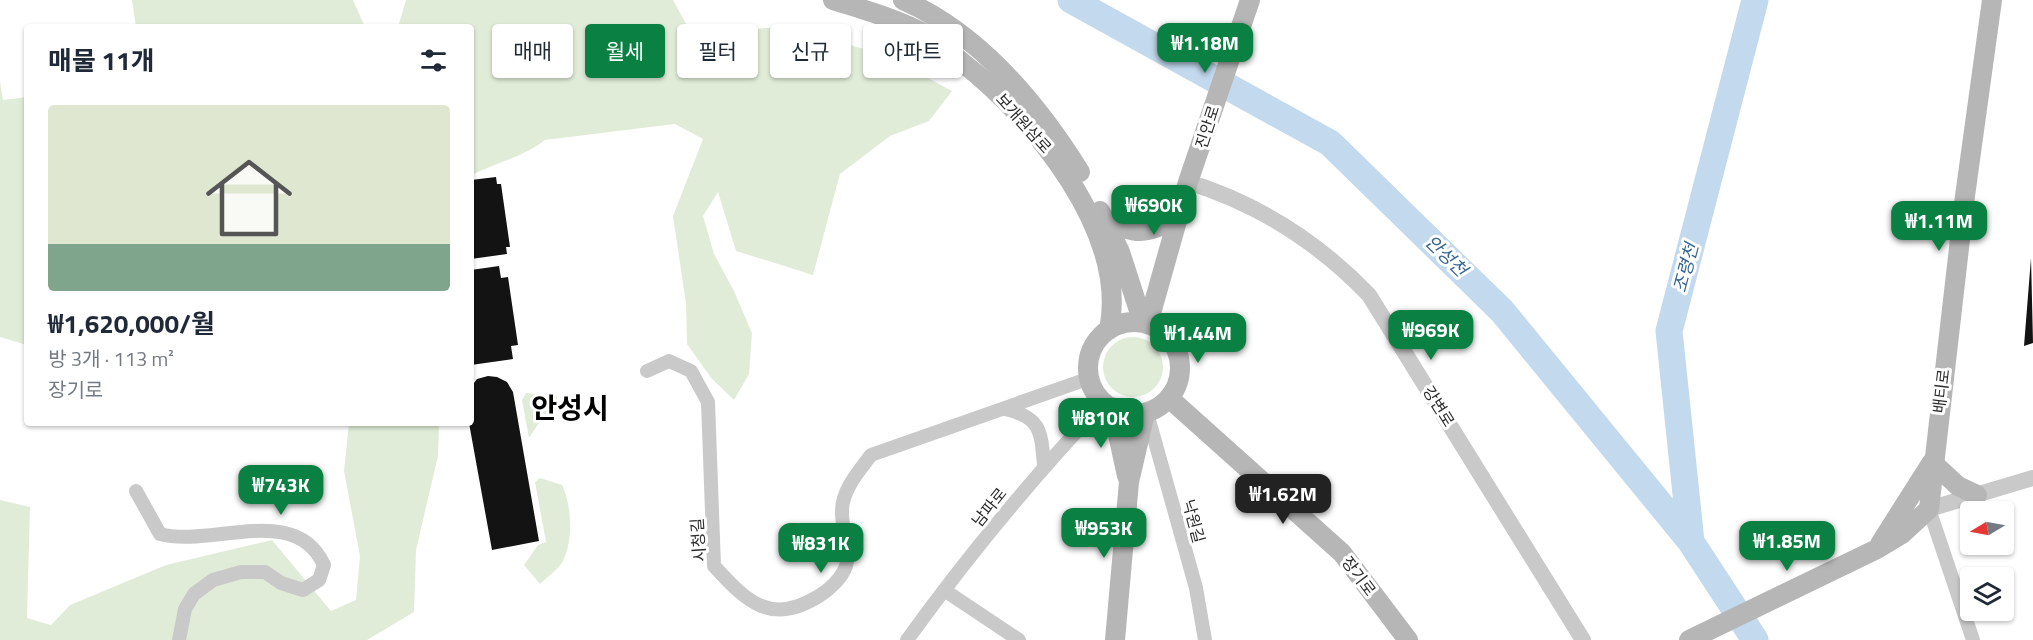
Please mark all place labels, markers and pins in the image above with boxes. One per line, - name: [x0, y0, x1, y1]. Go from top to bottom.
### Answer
- pin: ₩1.18M: [1156, 23, 1254, 74]
- pin: ₩690K: [1112, 185, 1196, 236]
- pin: ₩1.11M: [1890, 201, 1988, 252]
- pin: ₩969K: [1389, 310, 1473, 361]
- pin: ₩1.44M: [1149, 313, 1247, 364]
- pin: ₩810K: [1059, 398, 1143, 449]
- pin: ₩743K: [239, 465, 323, 516]
- pin: ₩1.62M: [1234, 474, 1332, 525]
- pin: ₩953K: [1062, 508, 1146, 559]
- pin: ₩1.85M: [1738, 521, 1836, 572]
- pin: ₩831K: [779, 523, 863, 574]

